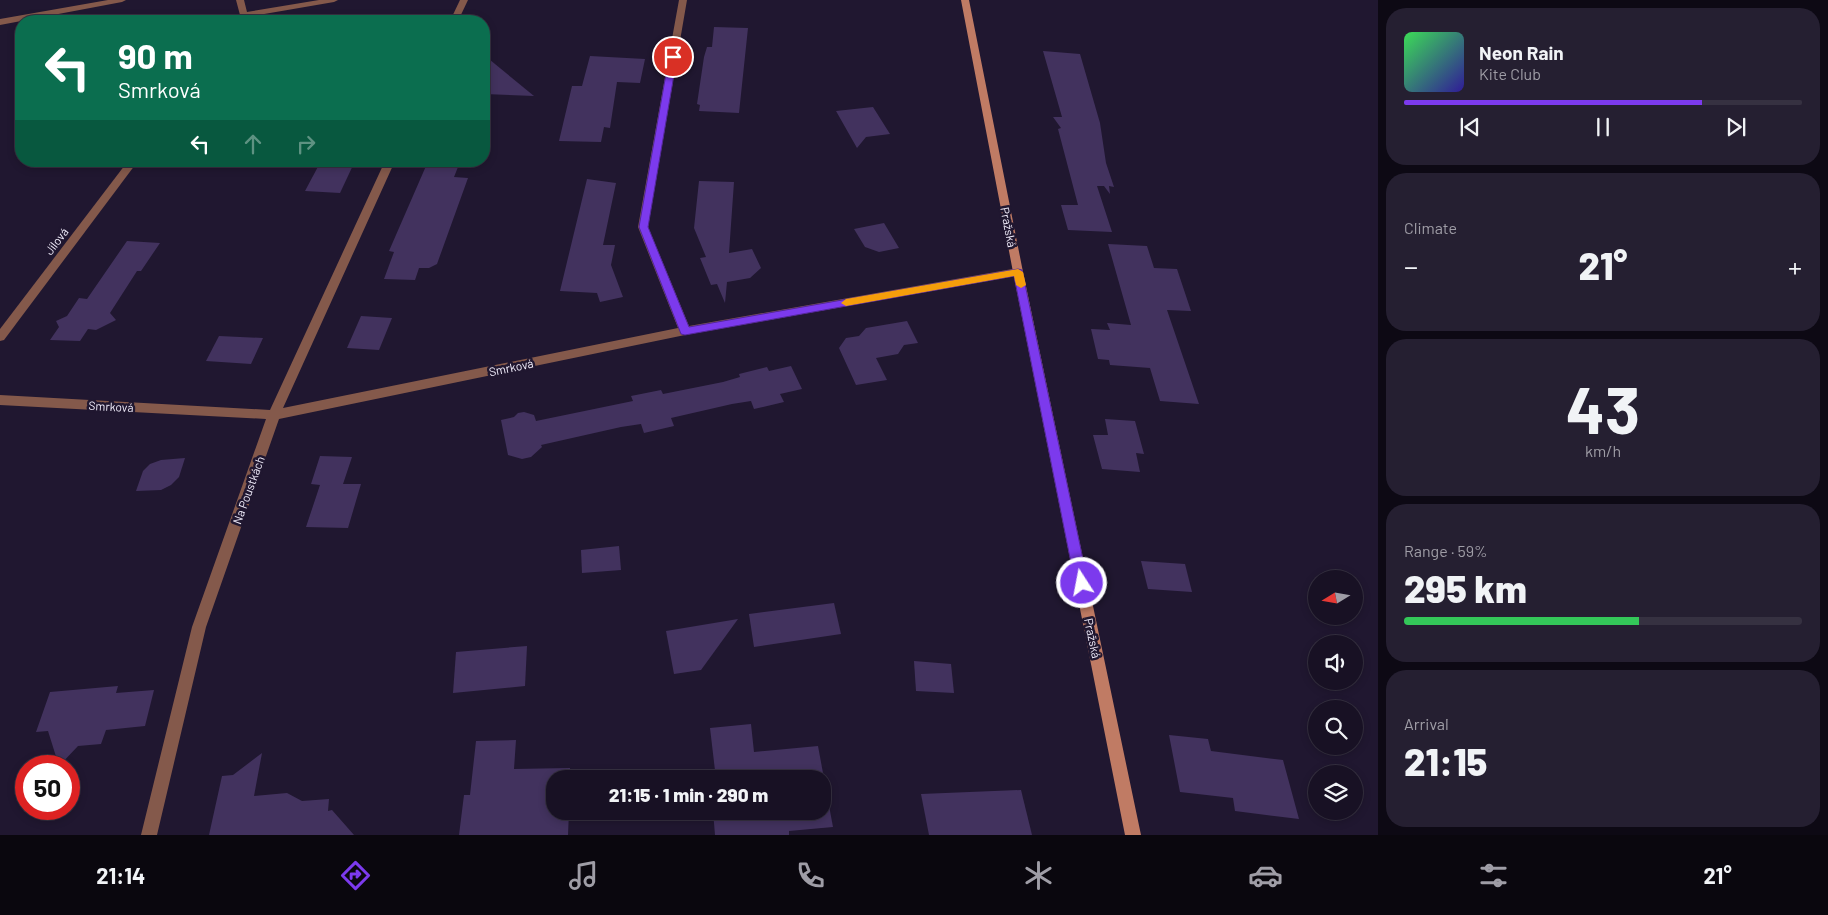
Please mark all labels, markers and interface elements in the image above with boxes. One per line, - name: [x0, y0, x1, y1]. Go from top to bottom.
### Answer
- text: 90 m: [118, 34, 193, 76]
- icon: left: [35, 35, 100, 100]
- pin: [652, 36, 694, 78]
- text: Neon Rain: [1479, 41, 1564, 64]
- icon: arrive: [659, 43, 687, 71]
- text: Kite Club: [1479, 64, 1541, 83]
- text: Smrková: [118, 76, 201, 102]
- icon: previous: [1456, 113, 1484, 141]
- icon: pause: [1589, 113, 1617, 141]
- icon: next: [1722, 113, 1750, 141]
- icon: left: [186, 130, 214, 158]
- icon: ahead: [239, 130, 267, 158]
- icon: right: [292, 130, 320, 158]
- street label: Pražská: [998, 206, 1020, 248]
- text: Climate: [1404, 218, 1457, 237]
- street label: Jílová: [41, 225, 71, 257]
- text: 21°: [1578, 242, 1628, 288]
- text: −: [1404, 249, 1418, 283]
- text: +: [1788, 249, 1802, 283]
- street label: Smrková: [487, 355, 535, 379]
- text: 43: [1566, 369, 1640, 447]
- street label: Smrková: [88, 398, 134, 414]
- text: km/h: [1585, 441, 1621, 460]
- street label: Na Poustkách: [229, 454, 267, 526]
- text: Range · 59%: [1404, 541, 1488, 560]
- position arrow: [1055, 556, 1107, 608]
- text: 295 km: [1404, 565, 1527, 611]
- north arrow: [1308, 570, 1362, 625]
- map controls: [1308, 570, 1363, 820]
- street label: Pražská: [1082, 617, 1104, 659]
- button: sound: [1308, 635, 1363, 690]
- button: search: [1308, 700, 1363, 755]
- text: Arrival: [1404, 714, 1449, 733]
- text: 21:15: [1404, 738, 1487, 784]
- speed limit sign: 50: [15, 755, 80, 820]
- button: layers: [1308, 765, 1363, 820]
- text: 21:15 · 1 min · 290 m: [609, 783, 768, 806]
- icon: directions: [338, 858, 373, 893]
- icon: music: [566, 858, 601, 893]
- icon: phone: [793, 858, 828, 893]
- icon: climate: [1021, 858, 1056, 893]
- icon: car: [1248, 858, 1283, 893]
- icon: filters: [1476, 858, 1511, 893]
- text: 21:14: [96, 862, 145, 888]
- text: 21°: [1703, 862, 1732, 888]

